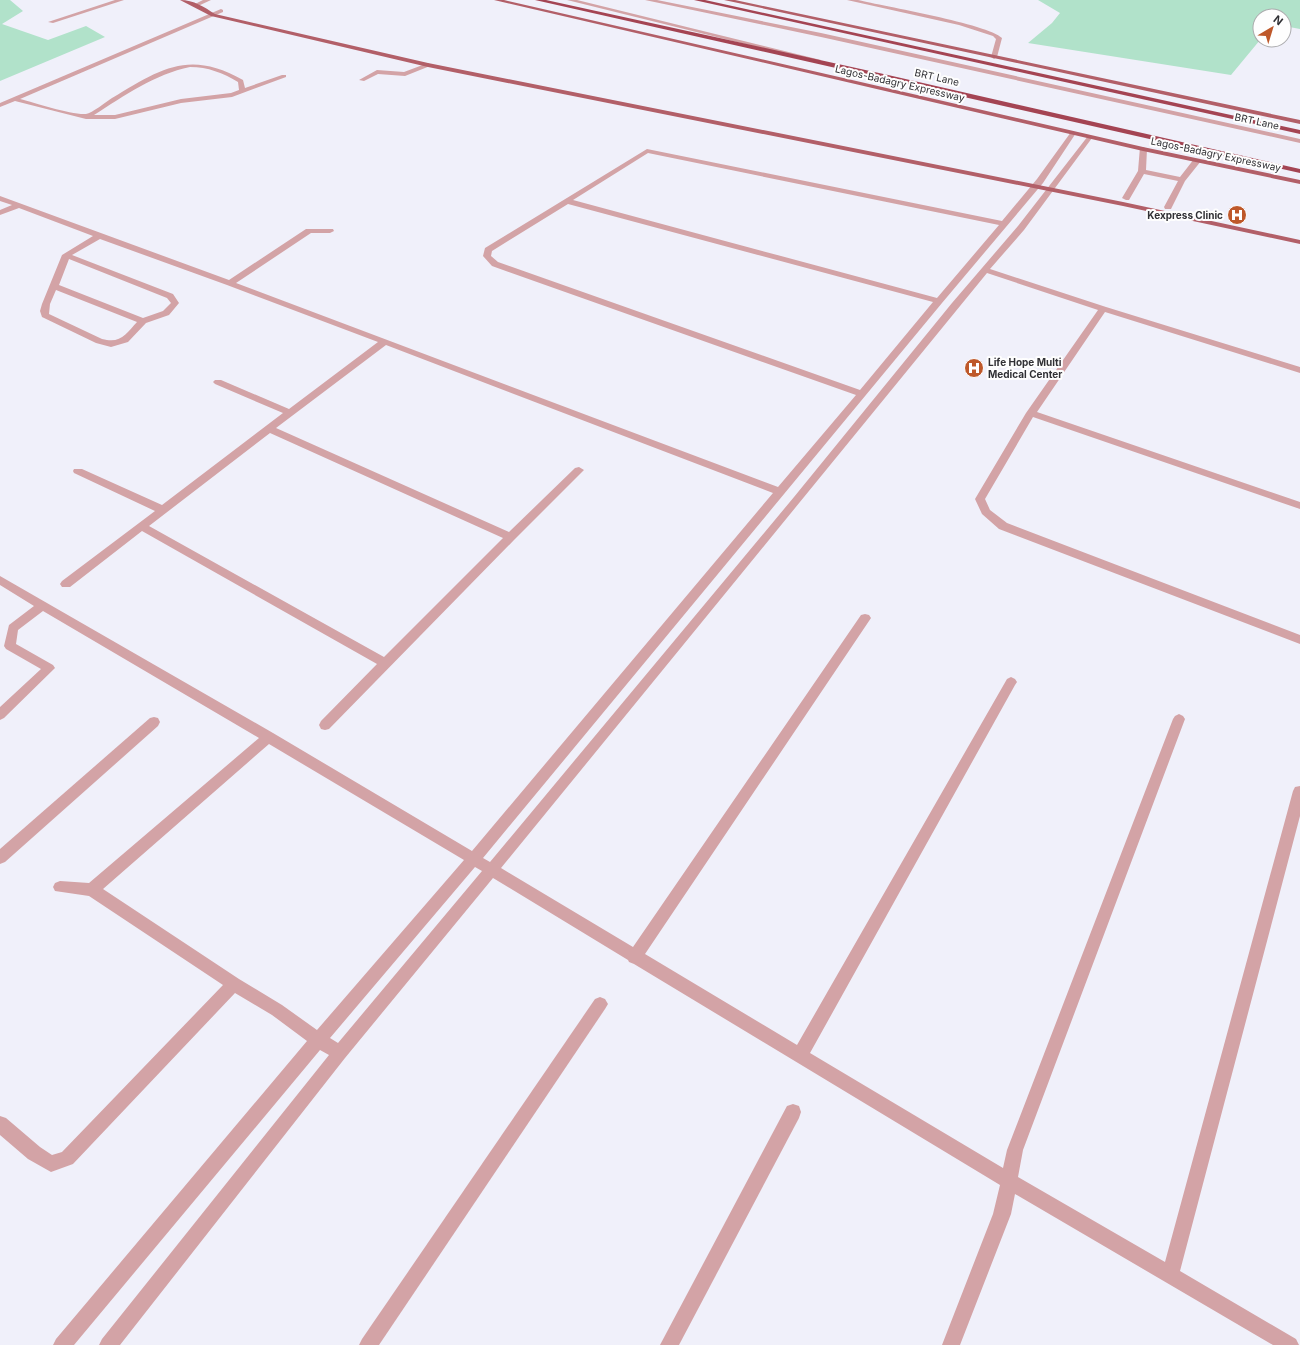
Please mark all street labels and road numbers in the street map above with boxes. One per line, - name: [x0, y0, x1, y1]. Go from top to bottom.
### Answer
- street label: Lagos-Badagry Expressway: [834, 62, 966, 104]
- street label: BRT Lane: [914, 66, 961, 88]
- street label: BRT Lane: [1234, 110, 1281, 132]
- street label: Lagos-Badagry Expressway: [1150, 134, 1282, 174]

